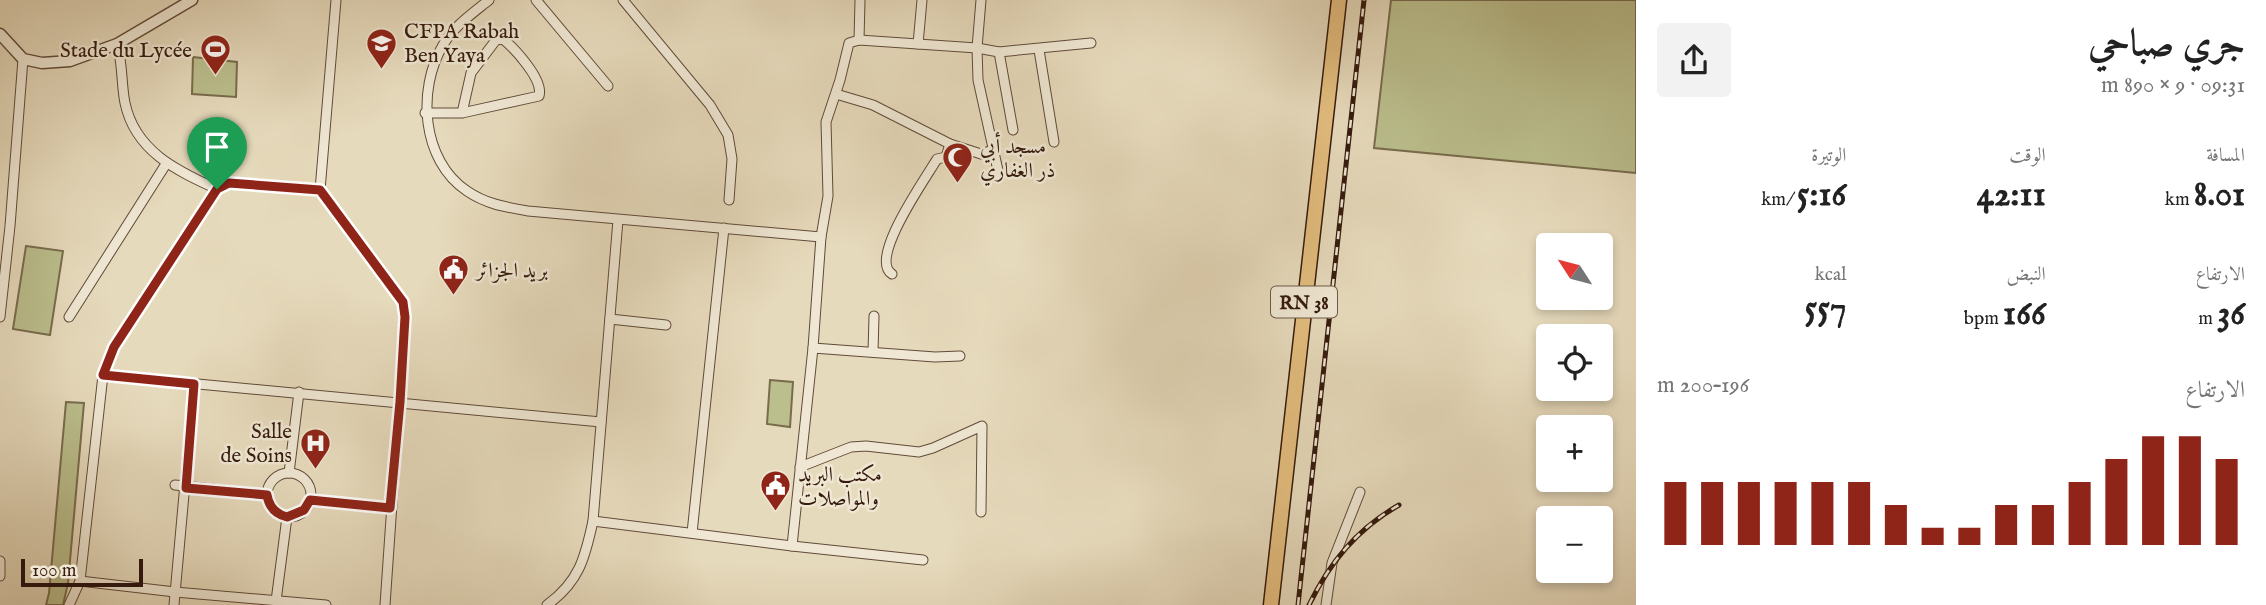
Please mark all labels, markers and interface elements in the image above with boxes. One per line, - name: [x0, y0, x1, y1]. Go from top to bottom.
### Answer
- place label: CFPA Rabah Ben Yaya: [404, 19, 519, 70]
- text: جري صباحي: [2088, 21, 2245, 69]
- button: share: [1657, 23, 1731, 97]
- school or university icon: CFPA Rabah Ben Yaya: [364, 26, 398, 70]
- sports icon: Stade du Lycée: [198, 33, 232, 77]
- place label: Stade du Lycée: [60, 38, 192, 65]
- text: 09:31 · 9 × 890 m: [2101, 71, 2245, 100]
- pin: [187, 117, 247, 189]
- icon: arrive: [198, 128, 236, 166]
- place label: مسجد أبي ذر الغفاري: [980, 131, 1056, 186]
- mosque icon: مسجد أبي ذر الغفاري: [940, 141, 974, 185]
- text: الوتيرة: [1811, 144, 1846, 168]
- text: الوقت: [2009, 144, 2046, 168]
- text: المسافة: [2206, 144, 2245, 168]
- text: 5:16: [1797, 173, 1846, 218]
- text: 42:11: [1977, 173, 2046, 218]
- text: 8.01: [2194, 173, 2245, 218]
- text: /km: [1761, 188, 1797, 212]
- text: km: [2165, 188, 2194, 212]
- north arrow: [1536, 233, 1614, 310]
- map controls: [1536, 233, 1613, 583]
- public building icon: بريد الجزائر: [436, 253, 470, 297]
- place label: بريد الجزائر: [474, 258, 548, 285]
- text: kcal: [1815, 263, 1846, 287]
- text: النبض: [2007, 263, 2046, 287]
- text: الارتفاع: [2196, 263, 2245, 287]
- road number: RN 38: [1271, 286, 1337, 318]
- text: 557: [1805, 287, 1846, 332]
- text: 166: [2003, 292, 2046, 337]
- text: 36: [2217, 292, 2245, 337]
- text: bpm: [1964, 307, 2003, 331]
- text: m: [2198, 307, 2217, 331]
- button: locate: [1536, 324, 1613, 401]
- text: 196–200 m: [1657, 371, 1749, 400]
- text: الارتفاع: [2185, 376, 2245, 405]
- button: +: [1536, 415, 1613, 492]
- place label: Salle de Soins: [220, 419, 292, 470]
- hospital icon: Salle de Soins: [298, 426, 332, 470]
- place label: مكتب البريد والمواصلات: [798, 462, 882, 513]
- public building icon: مكتب البريد والمواصلات: [758, 469, 792, 513]
- button: −: [1536, 506, 1613, 583]
- scale bar: [21, 556, 144, 588]
- text: 100 m: [32, 559, 76, 583]

